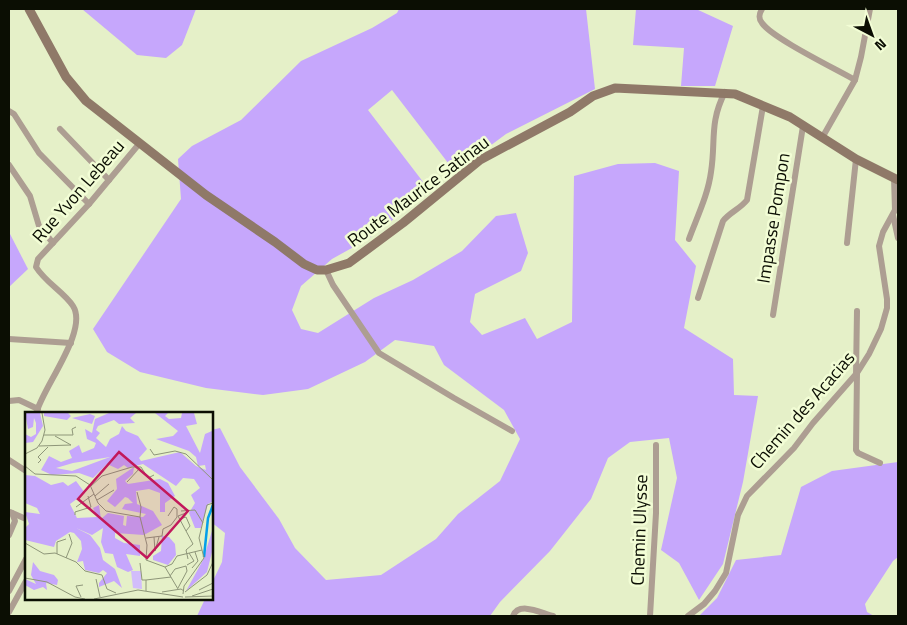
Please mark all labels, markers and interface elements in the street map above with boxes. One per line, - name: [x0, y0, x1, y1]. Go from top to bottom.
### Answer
- north arrow: [847, 10, 897, 60]
- text: N: [870, 34, 891, 56]
- street label: Route Maurice Satinau: [341, 129, 495, 253]
- street label: Rue Yvon Lebeau: [26, 133, 130, 249]
- street label: Impasse Pompon: [749, 151, 797, 285]
- street label: Chemin des Acacias: [743, 345, 861, 475]
- inset map: [25, 412, 212, 600]
- street label: Chemin Ulysse: [624, 474, 654, 586]

